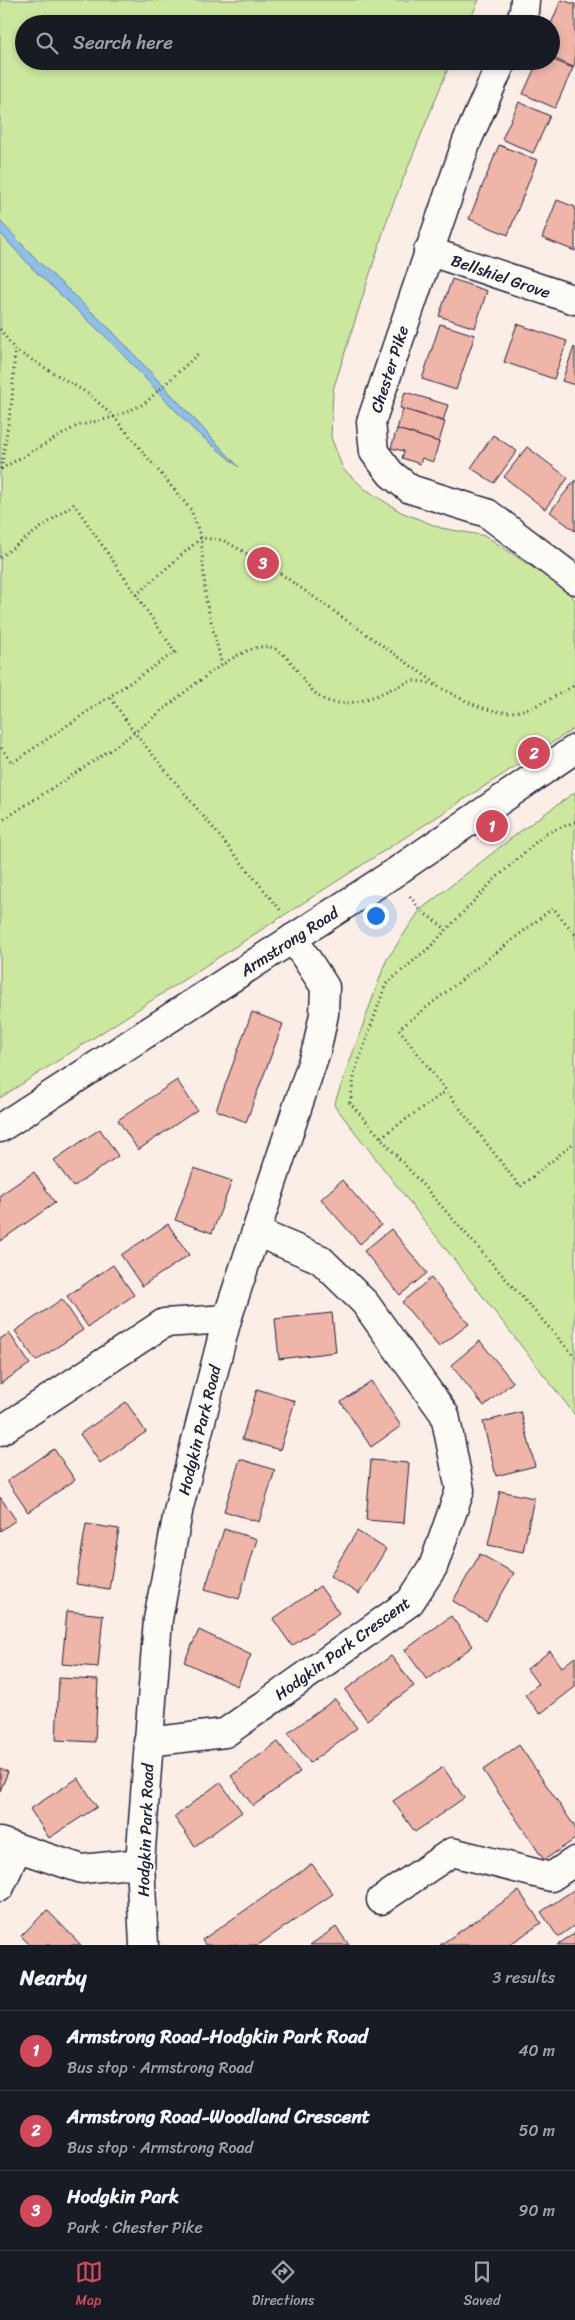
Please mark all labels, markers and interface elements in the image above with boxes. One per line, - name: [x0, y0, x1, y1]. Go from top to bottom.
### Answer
- search box: [15, 15, 560, 70]
- text: Search here: [73, 26, 173, 59]
- icon: search: [33, 29, 61, 57]
- street label: Bellshiel Grove: [447, 246, 555, 307]
- street label: Chester Pike: [362, 322, 417, 417]
- pin: 3: [247, 544, 279, 582]
- pin: 2: [518, 734, 550, 772]
- pin: 1: [476, 807, 508, 845]
- street label: Armstrong Road: [233, 898, 346, 985]
- your location: [363, 903, 389, 929]
- street label: Hodgkin Park Road: [169, 1361, 230, 1498]
- street label: Hodgkin Park Crescent: [268, 1589, 417, 1708]
- street label: Hodgkin Park Road: [129, 1762, 162, 1897]
- text: Nearby: [20, 1959, 86, 1997]
- text: 3 results: [492, 1963, 555, 1992]
- text: Armstrong Road-Hodgkin Park Road: [67, 2020, 368, 2053]
- text: 1: [33, 2036, 39, 2065]
- text: 40 m: [518, 2036, 555, 2065]
- text: Bus stop · Armstrong Road: [67, 2053, 253, 2082]
- text: Armstrong Road-Woodland Crescent: [67, 2100, 370, 2133]
- text: 2: [31, 2116, 41, 2145]
- text: 50 m: [519, 2116, 555, 2145]
- text: Bus stop · Armstrong Road: [67, 2133, 253, 2162]
- text: Hodgkin Park: [67, 2180, 179, 2213]
- text: 3: [32, 2196, 40, 2225]
- text: 90 m: [519, 2196, 555, 2225]
- text: Park · Chester Pike: [67, 2213, 203, 2242]
- tab: Map: [75, 2258, 103, 2313]
- tab: Directions: [252, 2258, 314, 2313]
- tab: Saved: [464, 2258, 500, 2313]

